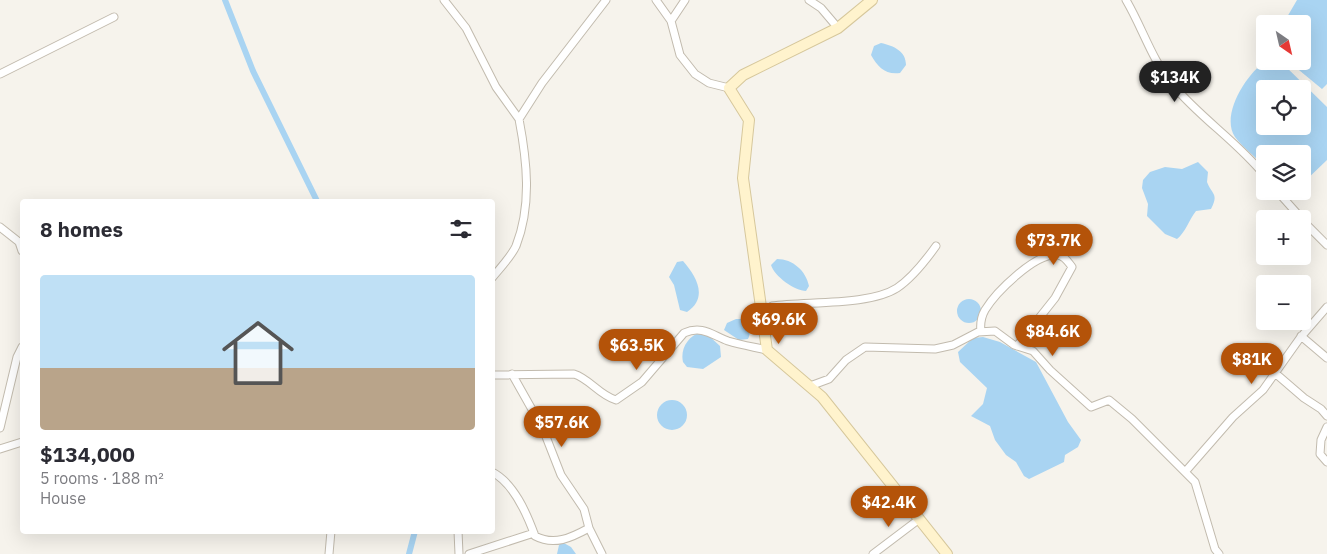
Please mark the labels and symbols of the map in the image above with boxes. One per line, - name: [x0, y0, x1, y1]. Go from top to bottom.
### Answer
- north arrow: [1256, 15, 1311, 70]
- pin: $134K: [1140, 61, 1210, 103]
- pin: $73.7K: [1013, 224, 1095, 266]
- pin: $69.6K: [738, 302, 820, 345]
- pin: $84.6K: [1012, 314, 1094, 357]
- pin: $63.5K: [596, 328, 678, 371]
- pin: $81K: [1222, 342, 1282, 385]
- pin: $57.6K: [521, 406, 603, 448]
- pin: $42.4K: [848, 486, 930, 528]

